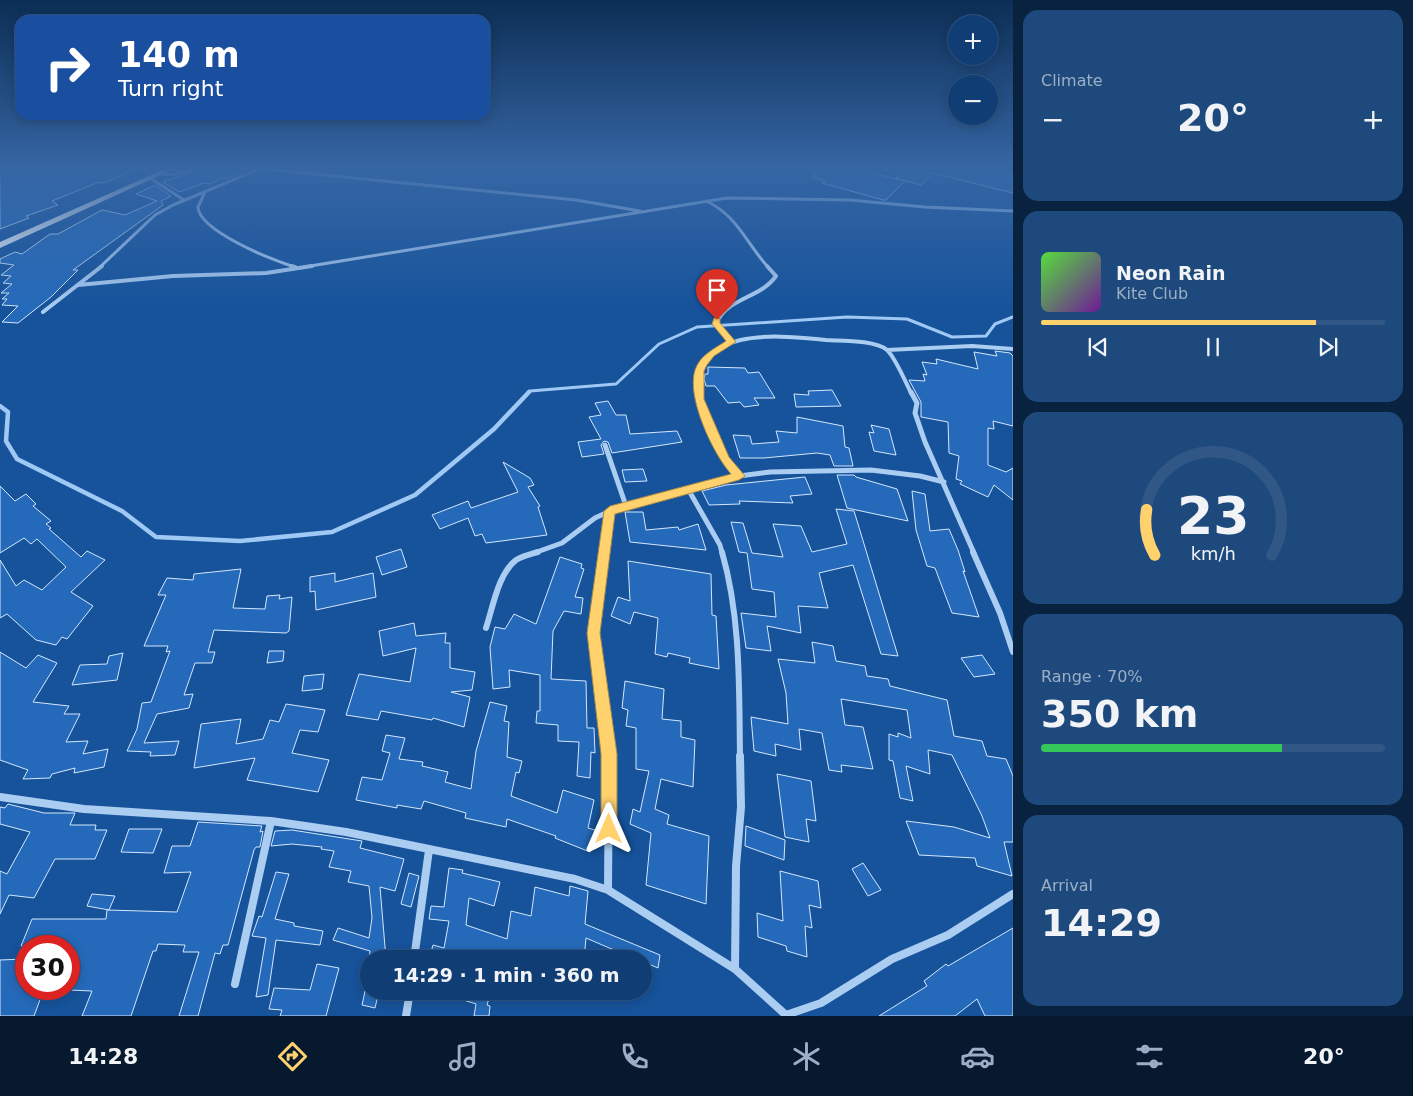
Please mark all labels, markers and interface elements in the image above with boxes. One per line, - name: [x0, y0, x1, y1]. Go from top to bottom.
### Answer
- map controls: [948, 15, 998, 125]
- button: +: [948, 15, 998, 65]
- icon: right: [35, 35, 100, 100]
- text: 140 m: [118, 35, 240, 75]
- text: Climate: [1041, 71, 1103, 90]
- button: −: [948, 75, 998, 125]
- text: Turn right: [118, 76, 223, 101]
- text: 20°: [1177, 96, 1249, 140]
- text: −: [1041, 103, 1064, 136]
- text: +: [1362, 103, 1385, 136]
- text: Neon Rain: [1116, 262, 1225, 284]
- pin: [696, 269, 738, 320]
- icon: arrive: [703, 276, 731, 304]
- text: Kite Club: [1116, 284, 1188, 303]
- icon: previous: [1084, 333, 1112, 361]
- icon: pause: [1199, 333, 1227, 361]
- icon: next: [1314, 333, 1342, 361]
- text: 23: [1177, 486, 1249, 546]
- text: km/h: [1190, 543, 1236, 564]
- text: Range · 70%: [1041, 667, 1143, 686]
- text: 350 km: [1041, 692, 1198, 736]
- position arrow: [582, 802, 634, 854]
- text: Arrival: [1041, 876, 1093, 895]
- text: 14:29: [1041, 901, 1162, 945]
- speed limit sign: 30: [15, 935, 80, 1000]
- text: 14:29 · 1 min · 360 m: [392, 964, 620, 986]
- icon: directions: [275, 1039, 310, 1074]
- icon: music: [446, 1039, 481, 1074]
- icon: phone: [617, 1039, 652, 1074]
- icon: climate: [789, 1039, 824, 1074]
- icon: car: [960, 1039, 995, 1074]
- icon: filters: [1132, 1039, 1167, 1074]
- text: 14:28: [68, 1044, 138, 1069]
- text: 20°: [1303, 1044, 1345, 1069]

